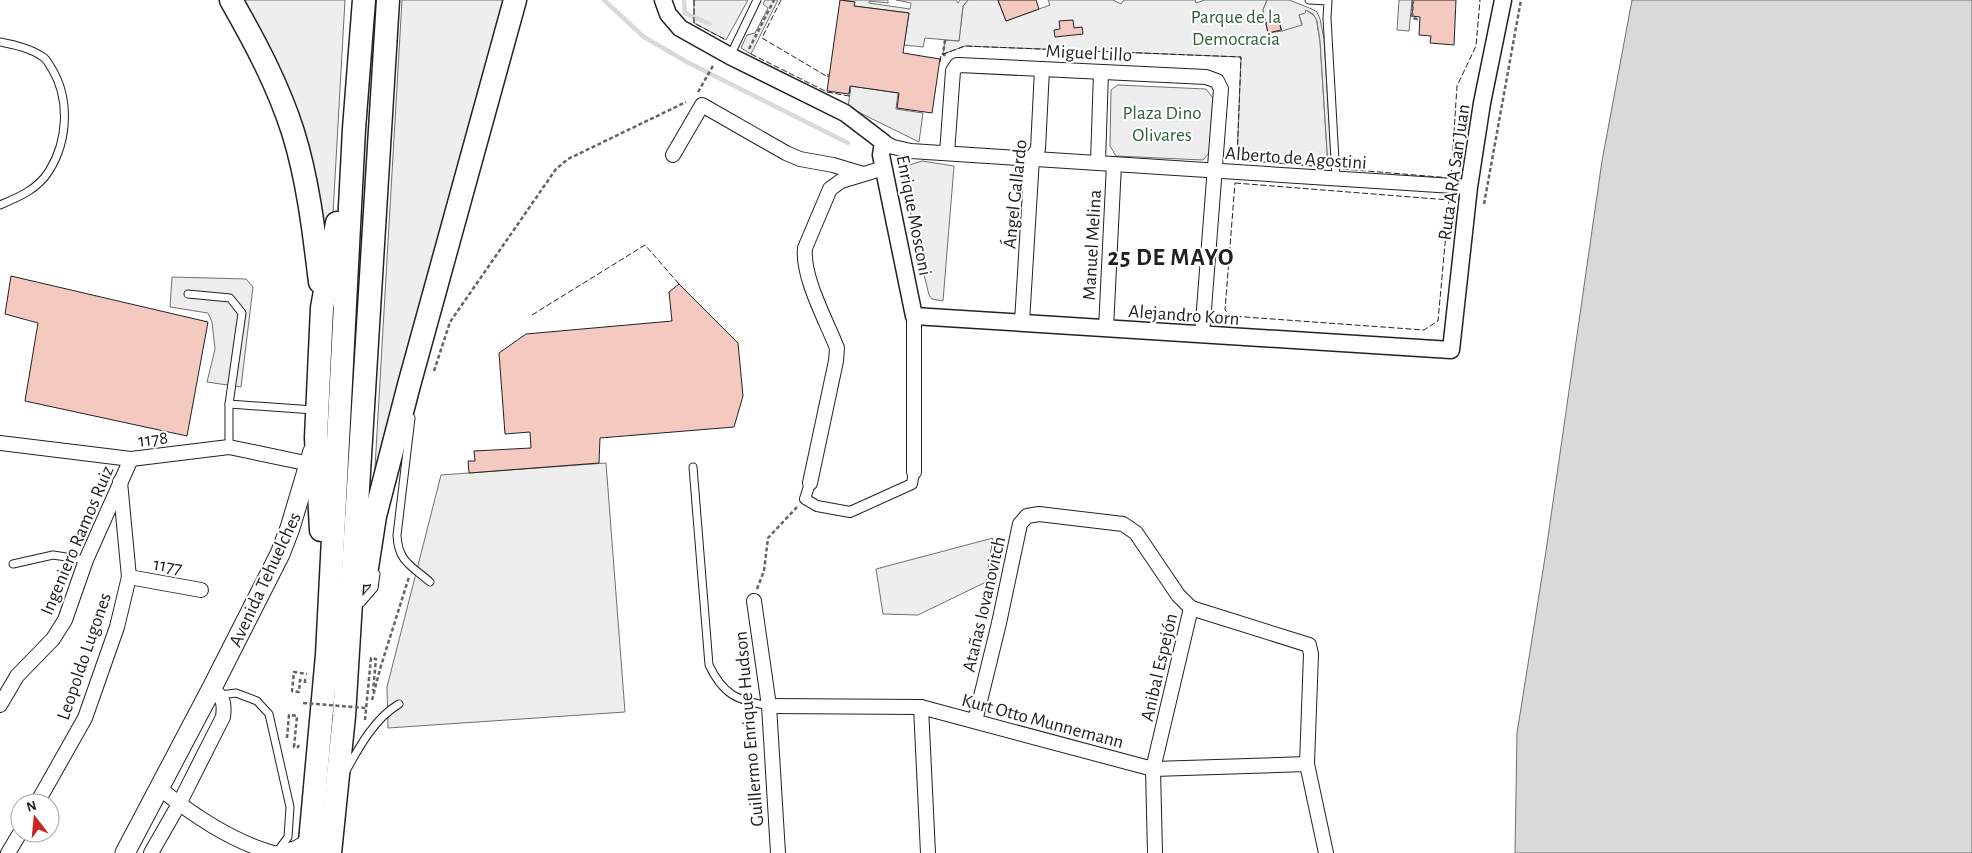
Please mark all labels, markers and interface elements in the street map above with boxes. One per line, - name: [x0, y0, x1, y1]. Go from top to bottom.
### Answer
- park label: Parque de la Democracia: [1191, 8, 1281, 49]
- street label: Miguel Lillo: [1045, 42, 1133, 65]
- street label: Ruta ARA San Juan: [1436, 103, 1473, 242]
- park label: Plaza Dino Olivares: [1122, 104, 1202, 145]
- street label: Ángel Gallardo: [998, 138, 1031, 250]
- street label: Alberto de Agostini: [1224, 144, 1367, 173]
- street label: Enrique Mosconi: [893, 153, 935, 277]
- street label: Manuel Melina: [1080, 189, 1105, 301]
- district label: 25 DE MAYO: [1108, 246, 1234, 270]
- street label: Alejandro Korn: [1128, 302, 1240, 329]
- street label: 1178: [137, 428, 169, 451]
- street label: Ingeniero Ramos Ruiz: [37, 463, 117, 618]
- street label: Avenida Tehuelches: [226, 509, 305, 650]
- street label: Atañas Iovanovitch: [960, 535, 1009, 674]
- street label: 1177: [152, 555, 184, 578]
- street label: Leopoldo Lugones: [54, 590, 115, 723]
- street label: Anibal Espejón: [1138, 612, 1181, 723]
- street label: Guillermo Enrique Hudson: [731, 630, 768, 827]
- street label: Kurt Otto Munnemann: [960, 691, 1126, 752]
- north arrow: [10, 793, 60, 843]
- text: N: [25, 798, 38, 815]

